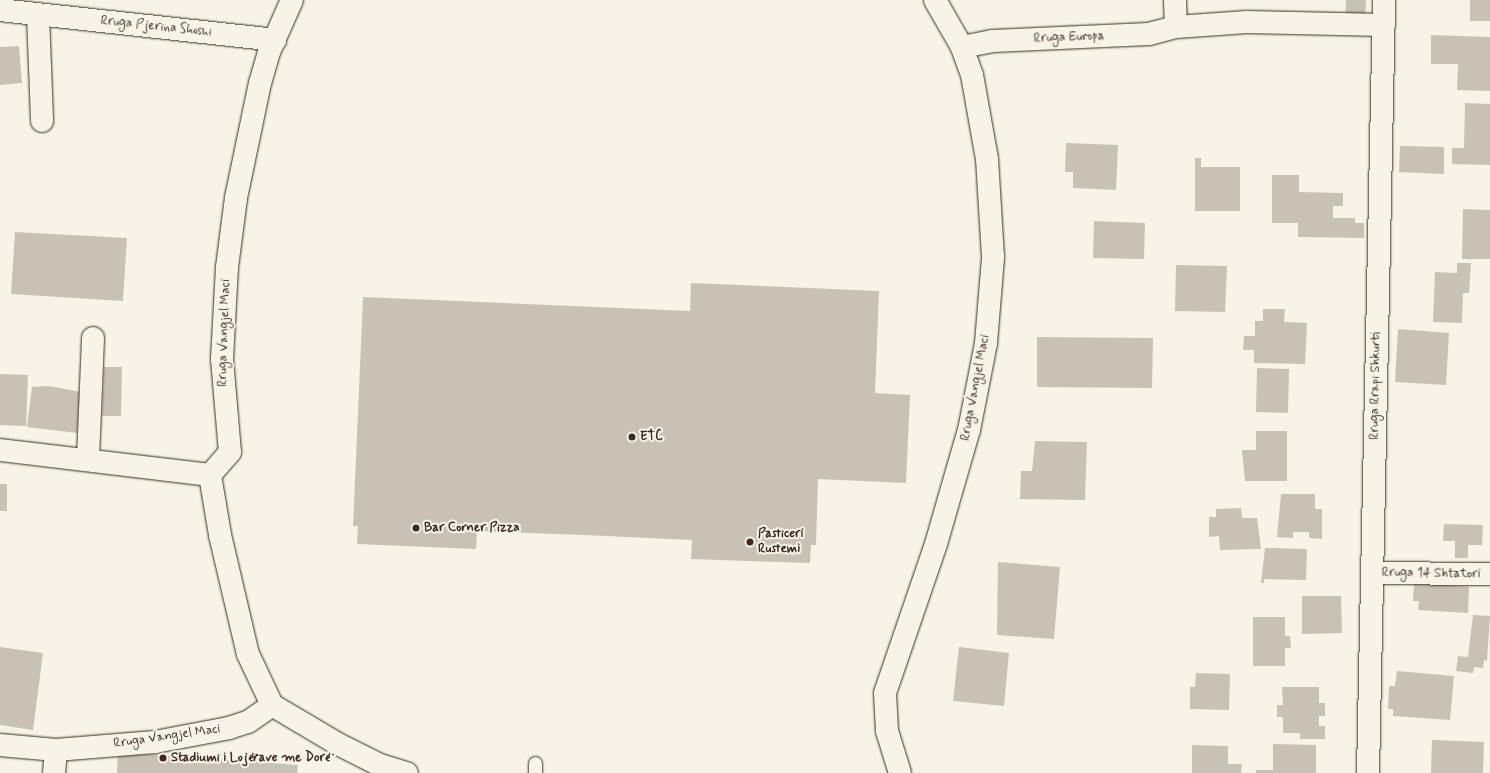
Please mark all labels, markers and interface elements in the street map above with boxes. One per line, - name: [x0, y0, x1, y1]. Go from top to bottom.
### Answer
- street label: Rruga Pjerina Shoshi: [98, 13, 214, 41]
- street label: Rruga Europa: [1034, 29, 1104, 47]
- street label: Rruga Vangjel Maci: [215, 279, 235, 387]
- street label: Rruga Rrapi Shkurti: [1367, 332, 1385, 440]
- street label: Rruga Vangjel Maci: [958, 334, 994, 442]
- place label: ETC: [640, 429, 663, 445]
- marker: ETC: [627, 432, 637, 442]
- place label: Bar Corner Pizza: [424, 520, 523, 536]
- marker: Bar Corner Pizza: [411, 523, 421, 533]
- place label: Pasticeri Rustemi: [758, 527, 803, 558]
- marker: Pasticeri Rustemi: [745, 537, 755, 547]
- street label: Rruga 14 Shtatori: [1381, 565, 1481, 583]
- street label: Rruga Vangjel Maci: [113, 722, 221, 752]
- place label: Stadiumi i Lojërave me Dorë: [171, 750, 327, 766]
- marker: Stadiumi i Lojërave me Dorë: [158, 753, 168, 763]

